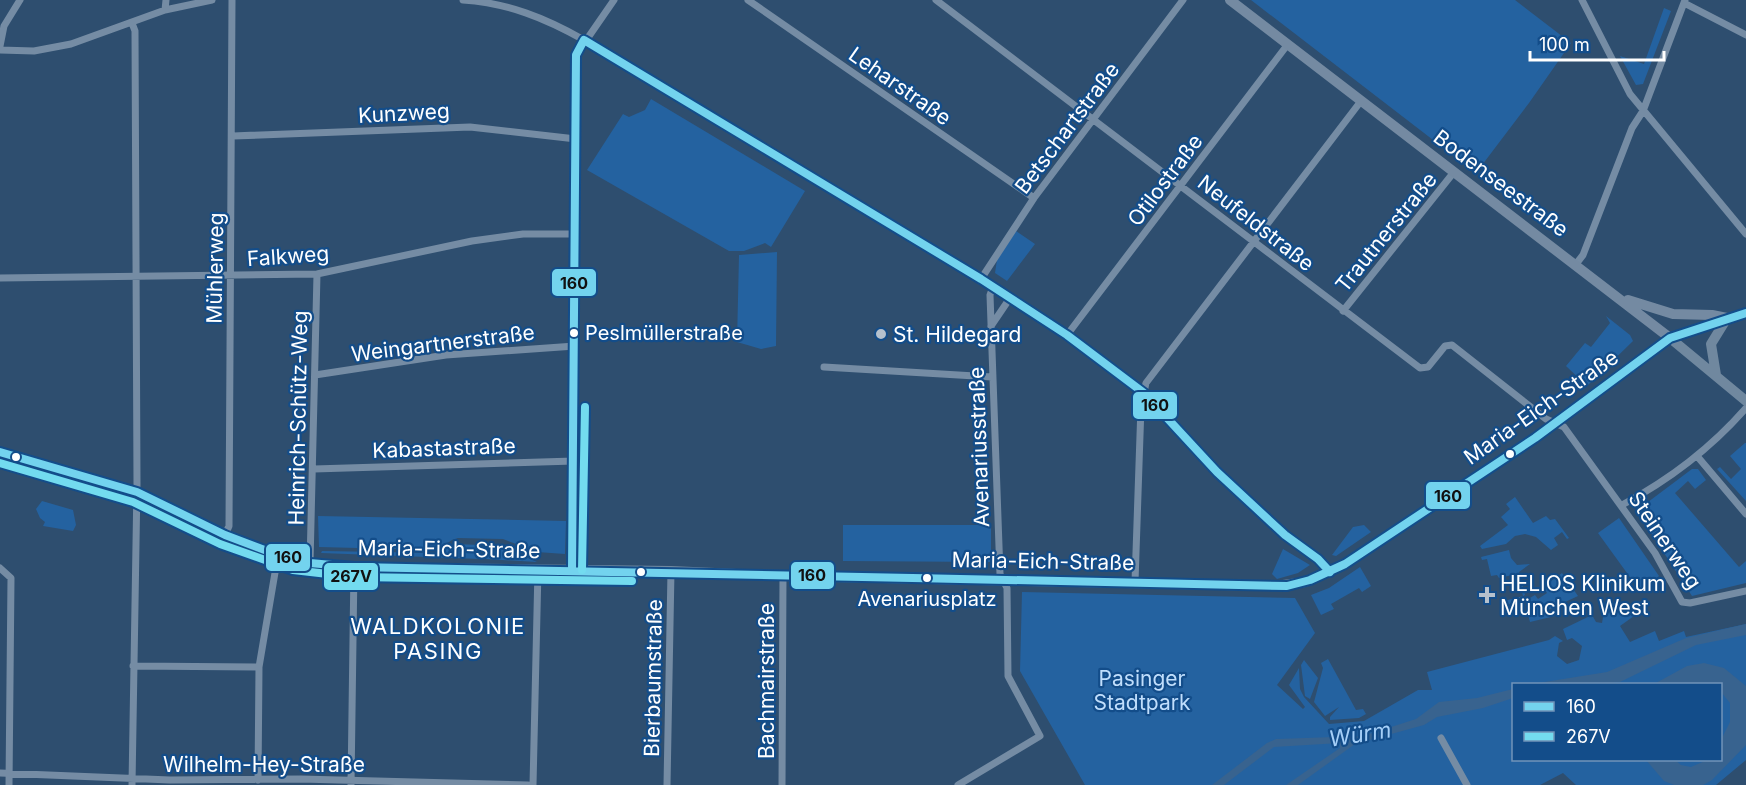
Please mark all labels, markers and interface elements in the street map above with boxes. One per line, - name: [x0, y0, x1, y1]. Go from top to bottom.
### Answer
- scale bar: [1530, 24, 1664, 62]
- text: 100 m: [1539, 34, 1590, 55]
- street label: Leharstraße: [844, 42, 956, 130]
- street label: Betschartstraße: [1010, 58, 1124, 198]
- street label: Kunzweg: [358, 98, 450, 128]
- street label: Bodenseestraße: [1429, 124, 1573, 242]
- street label: Otilostraße: [1122, 129, 1208, 231]
- street label: Trautnerstraße: [1330, 167, 1442, 297]
- street label: Neufeldstraße: [1193, 170, 1319, 276]
- street label: Mühlerweg: [202, 212, 228, 324]
- street label: Falkweg: [246, 241, 330, 271]
- line badge: 160: [551, 268, 597, 297]
- text: 160: [560, 273, 588, 293]
- street label: Heinrich-Schütz-Weg: [284, 310, 312, 526]
- street label: Weingartnerstraße: [350, 319, 536, 367]
- place label: Peslmüllerstraße: [585, 321, 743, 345]
- place label: St. Hildegard: [893, 322, 1021, 347]
- marker: Peslmüllerstraße: [568, 327, 580, 339]
- marker: St. Hildegard: [874, 327, 888, 341]
- street label: Maria-Eich-Straße: [1459, 344, 1623, 470]
- street label: Avenariusstraße: [964, 366, 994, 528]
- line badge: 160: [1132, 391, 1178, 420]
- text: 160: [1141, 395, 1169, 415]
- street label: Kabastastraße: [372, 433, 516, 463]
- unlabelled marker: [1504, 448, 1516, 460]
- unlabelled marker: [10, 451, 22, 463]
- line badge: 160: [1425, 481, 1471, 510]
- text: 160: [1434, 486, 1462, 506]
- street label: Steinerweg: [1623, 487, 1707, 593]
- street label: Maria-Eich-Straße: [358, 535, 540, 563]
- line badge: 160: [265, 543, 311, 572]
- text: 160: [274, 547, 302, 567]
- street label: Maria-Eich-Straße: [952, 547, 1134, 575]
- line badge: 160: [790, 561, 835, 590]
- line badge: 267V: [323, 562, 379, 591]
- text: 160: [798, 565, 826, 585]
- text: 267V: [330, 566, 372, 586]
- unlabelled marker: [635, 566, 647, 578]
- place label: HELIOS Klinikum München West: [1500, 571, 1665, 620]
- marker: Avenariusplatz: [921, 572, 933, 584]
- marker: HELIOS Klinikum München West: [1478, 586, 1496, 604]
- place label: Avenariusplatz: [858, 587, 996, 611]
- street label: Bierbaumstraße: [639, 599, 667, 757]
- street label: Bachmairstraße: [754, 603, 779, 759]
- district label: WALDKOLONIE PASING: [350, 613, 526, 664]
- park label: Pasinger Stadtpark: [1094, 666, 1191, 715]
- legend: [1512, 683, 1722, 761]
- text: 160: [1566, 696, 1596, 717]
- water label: Würm: [1327, 716, 1393, 752]
- text: 267V: [1566, 726, 1611, 747]
- street label: Wilhelm-Hey-Straße: [163, 752, 365, 777]

